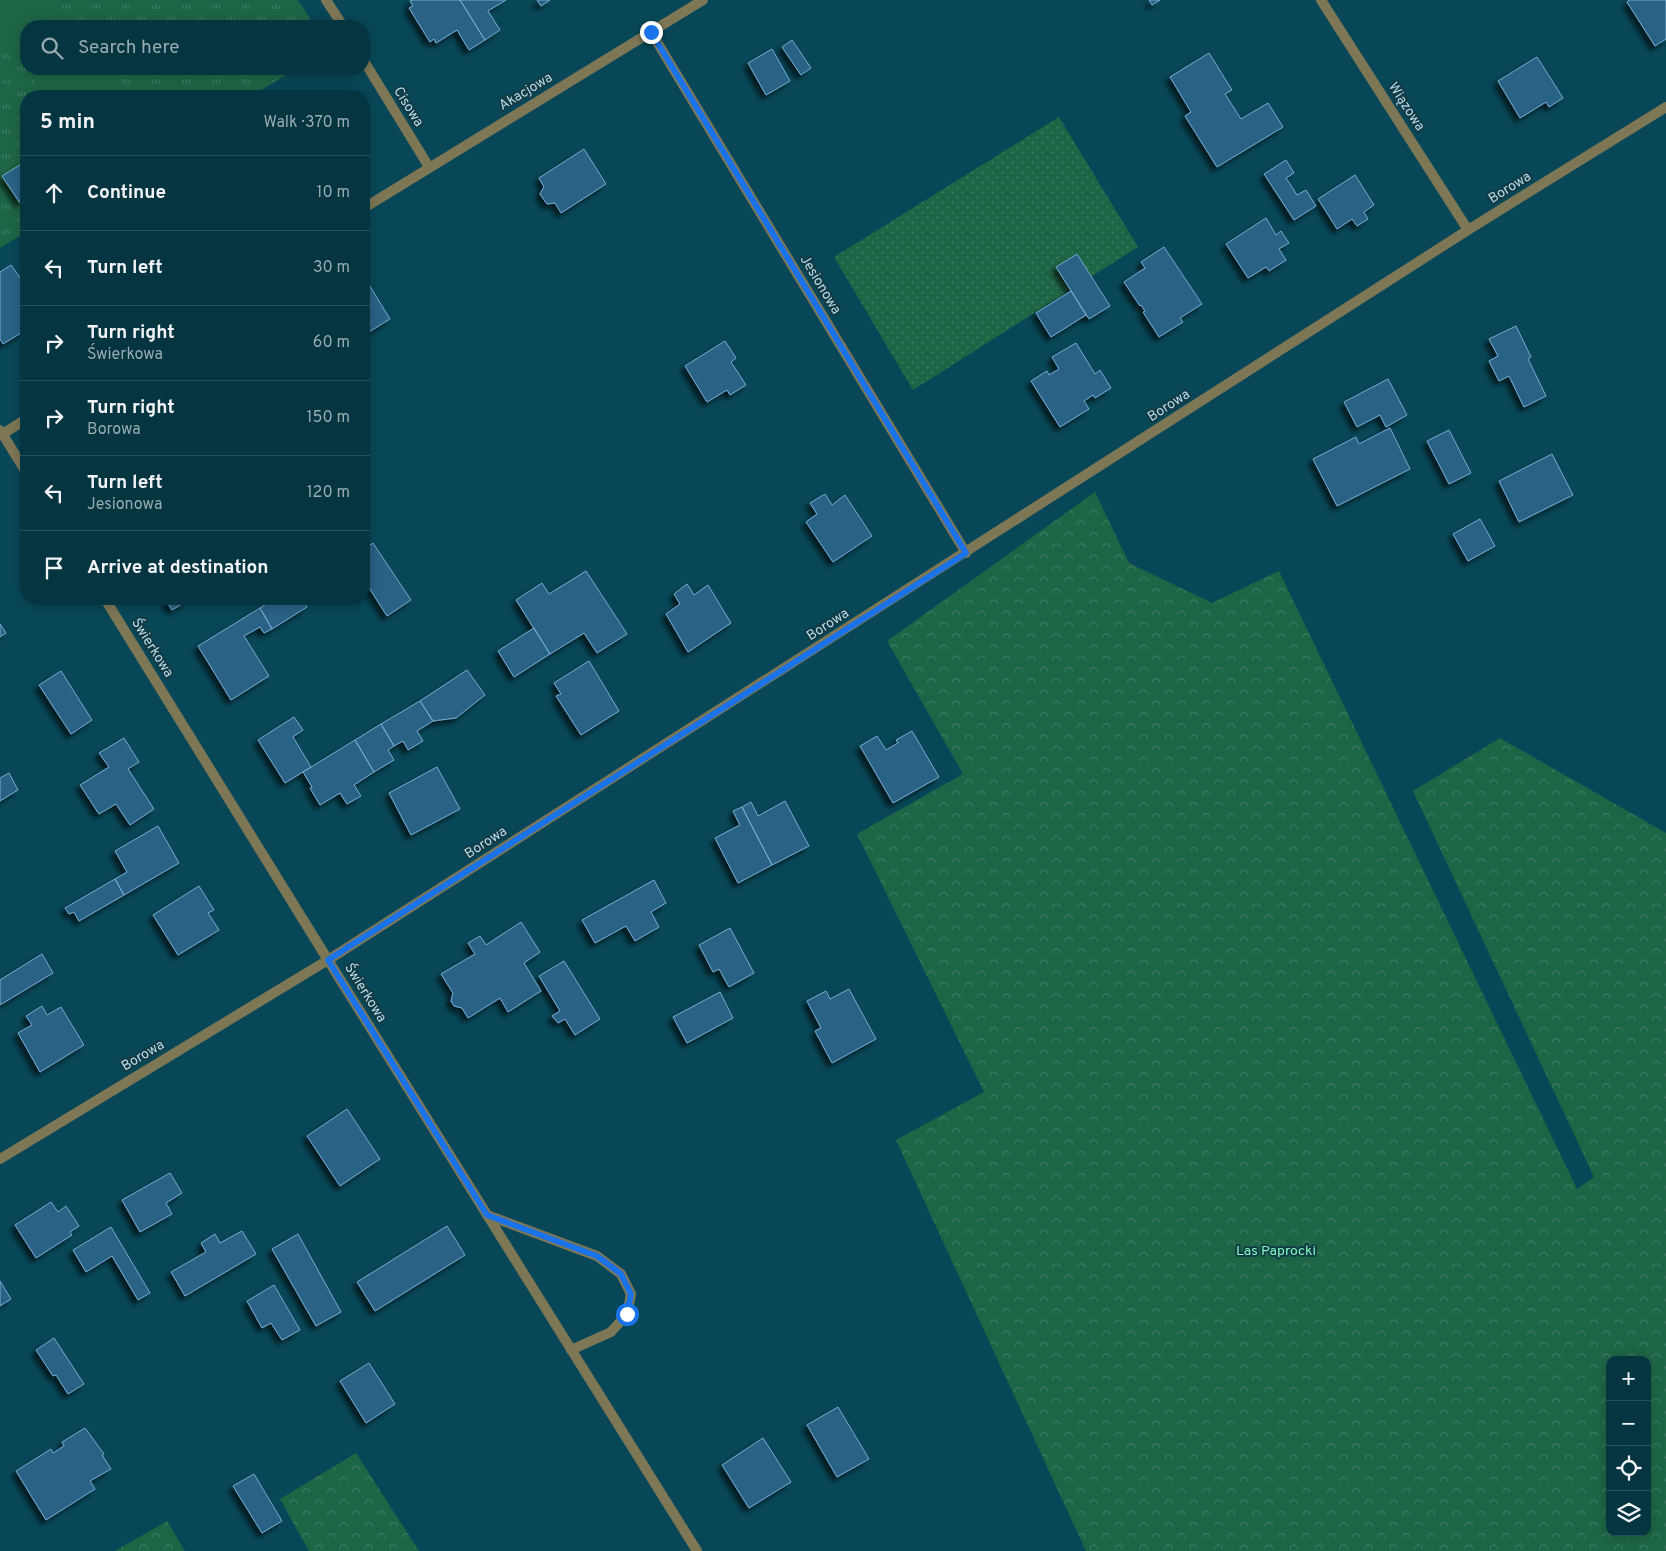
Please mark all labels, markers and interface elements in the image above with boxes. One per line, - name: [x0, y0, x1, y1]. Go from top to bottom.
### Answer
- search box: [20, 20, 370, 75]
- route end: [640, 21, 663, 44]
- icon: search: [38, 34, 66, 62]
- text: Search here: [78, 36, 180, 60]
- street label: Akacjowa: [496, 69, 556, 115]
- street label: Wiązowa: [1384, 80, 1428, 134]
- street label: Cisowa: [389, 84, 427, 130]
- text: 5 min: [40, 109, 95, 136]
- text: Walk · 370 m: [263, 113, 350, 133]
- street label: Borowa: [1486, 168, 1534, 208]
- icon: ahead: [40, 179, 68, 207]
- text: Continue: [87, 181, 166, 205]
- text: 10 m: [316, 183, 350, 203]
- street label: Jesionowa: [796, 252, 844, 318]
- icon: left: [40, 254, 68, 282]
- text: Turn left: [87, 256, 163, 280]
- text: 30 m: [313, 258, 350, 278]
- text: Turn right: [87, 321, 175, 345]
- icon: right: [40, 329, 68, 357]
- text: 60 m: [313, 333, 350, 353]
- text: Świerkowa: [87, 345, 163, 365]
- street label: Borowa: [1145, 386, 1193, 426]
- text: Turn right: [87, 396, 175, 420]
- icon: right: [40, 404, 68, 432]
- text: 150 m: [307, 408, 350, 428]
- text: Borowa: [87, 420, 141, 440]
- text: Turn left: [87, 471, 163, 495]
- icon: left: [40, 479, 68, 507]
- text: 120 m: [307, 483, 350, 503]
- text: Jesionowa: [87, 495, 162, 515]
- icon: arrive: [40, 554, 68, 582]
- text: Arrive at destination: [87, 556, 268, 580]
- street label: Borowa: [804, 605, 852, 645]
- street label: Świerkowa: [127, 615, 178, 681]
- street label: Borowa: [462, 823, 510, 863]
- street label: Świerkowa: [340, 960, 391, 1026]
- street label: Borowa: [118, 1037, 168, 1075]
- park label: Las Paprocki: [1236, 1243, 1316, 1260]
- route start: [616, 1303, 639, 1326]
- map controls: [1606, 1356, 1651, 1536]
- button: +: [1606, 1356, 1651, 1401]
- button: −: [1606, 1401, 1651, 1446]
- button: locate: [1606, 1446, 1651, 1491]
- button: layers: [1606, 1491, 1651, 1536]

